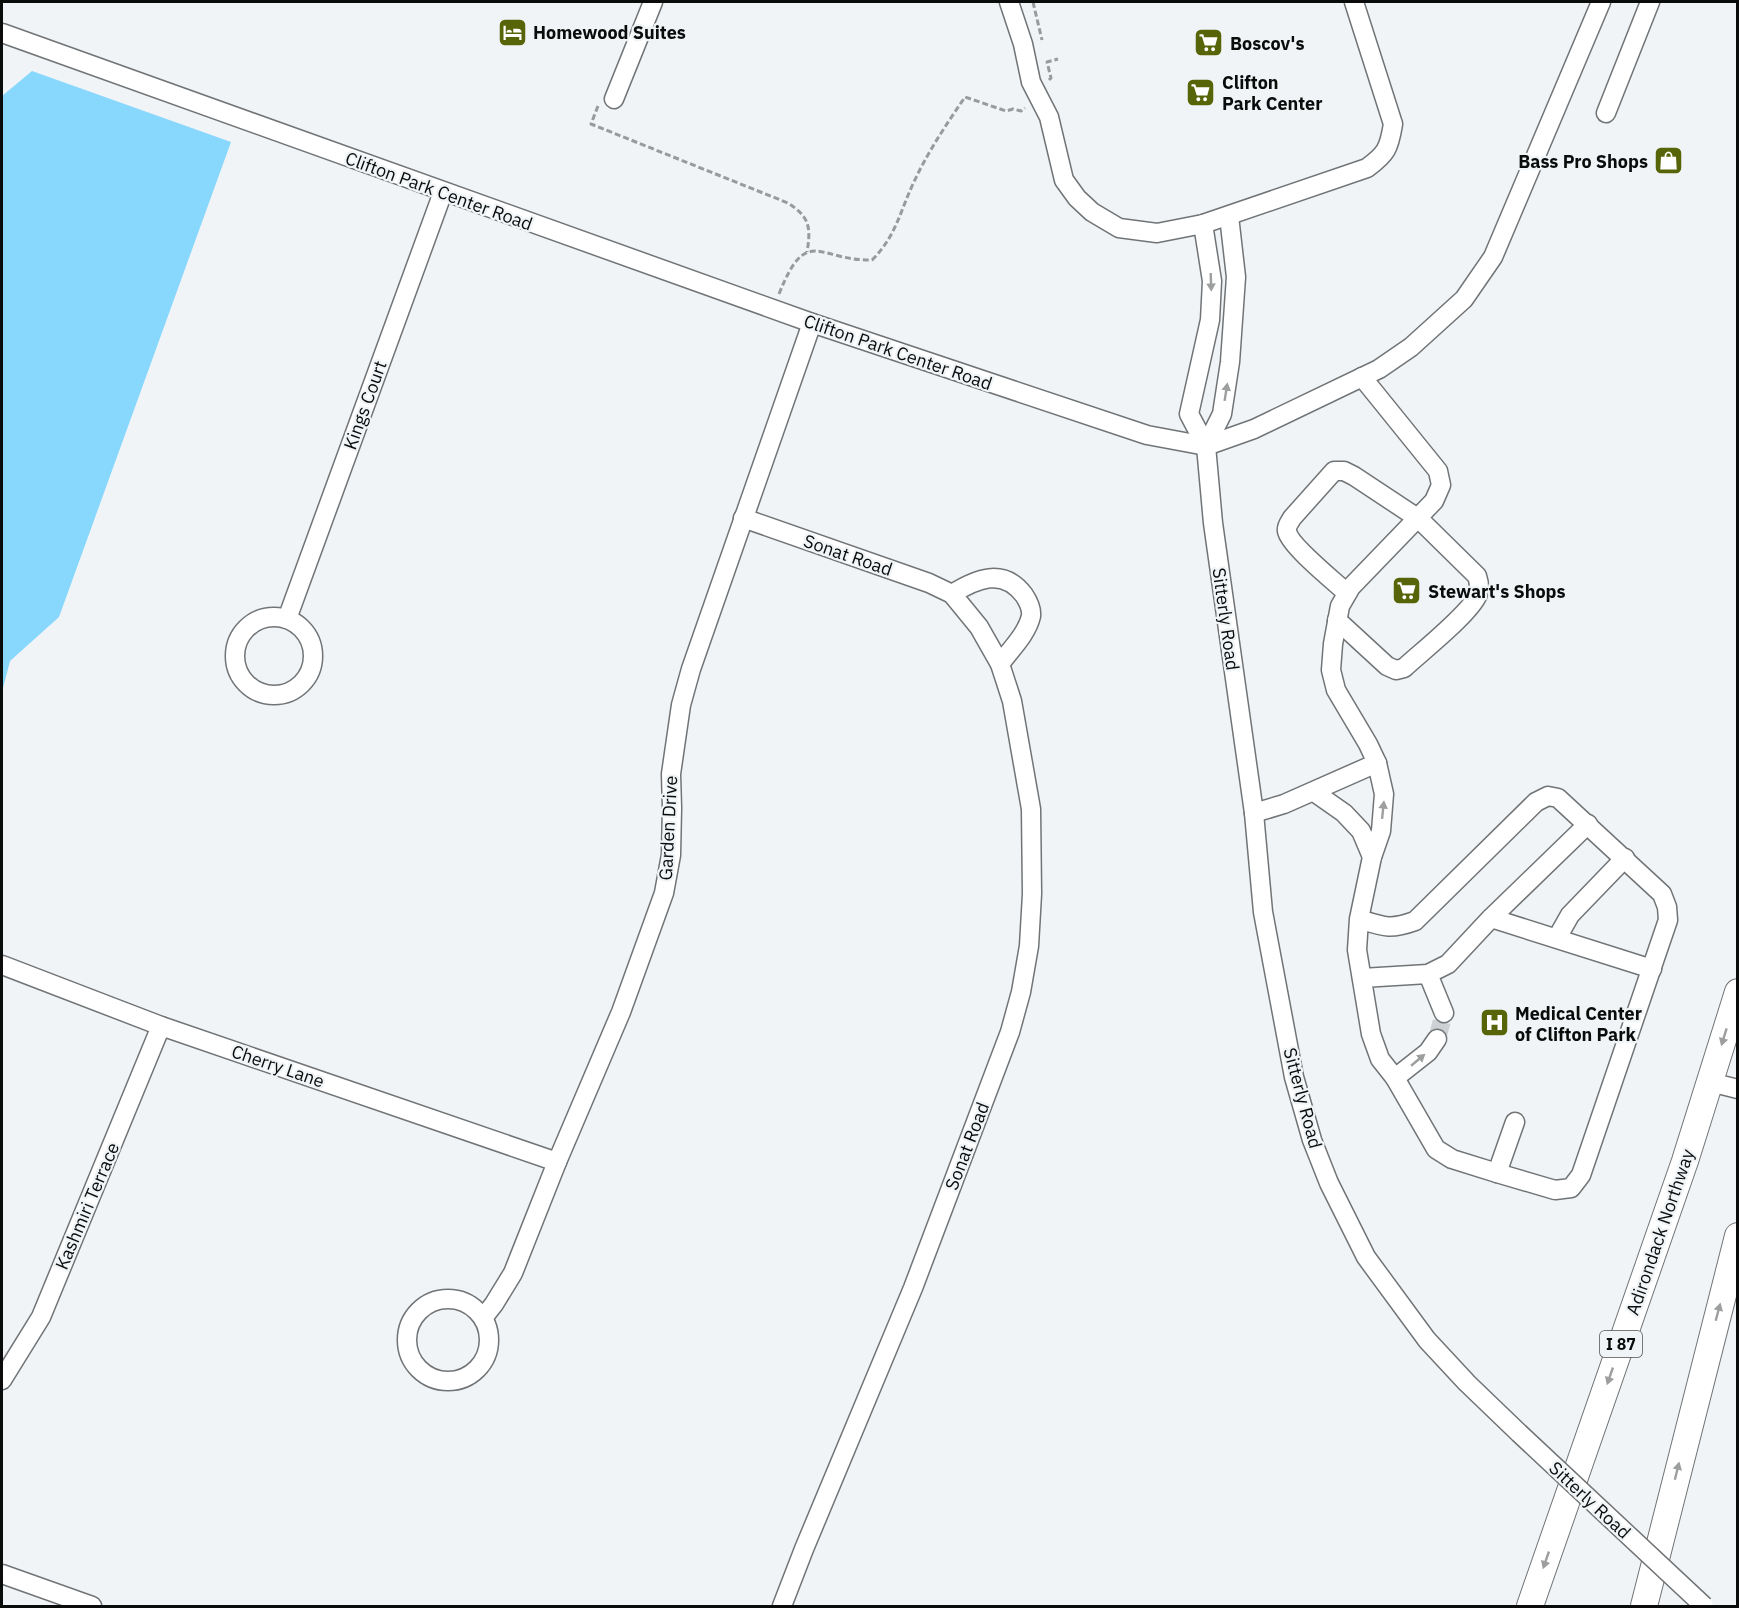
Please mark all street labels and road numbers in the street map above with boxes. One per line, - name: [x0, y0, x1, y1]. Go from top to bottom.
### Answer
- street label: Clifton Park Center Road: [342, 146, 536, 236]
- street label: Clifton Park Center Road: [801, 309, 995, 395]
- street label: Kings Court: [338, 357, 392, 453]
- street label: Sonat Road: [801, 529, 895, 581]
- street label: Sitterly Road: [1207, 566, 1245, 672]
- street label: Garden Drive: [654, 775, 682, 881]
- street label: Cherry Lane: [229, 1039, 328, 1093]
- street label: Sitterly Road: [1279, 1045, 1327, 1151]
- street label: Sonat Road: [940, 1099, 994, 1193]
- street label: Kashmiri Terrace: [50, 1139, 124, 1273]
- street label: Adirondack Northway: [1621, 1146, 1699, 1318]
- road number: I 87: [1600, 1331, 1642, 1357]
- street label: Sitterly Road: [1544, 1456, 1636, 1544]

